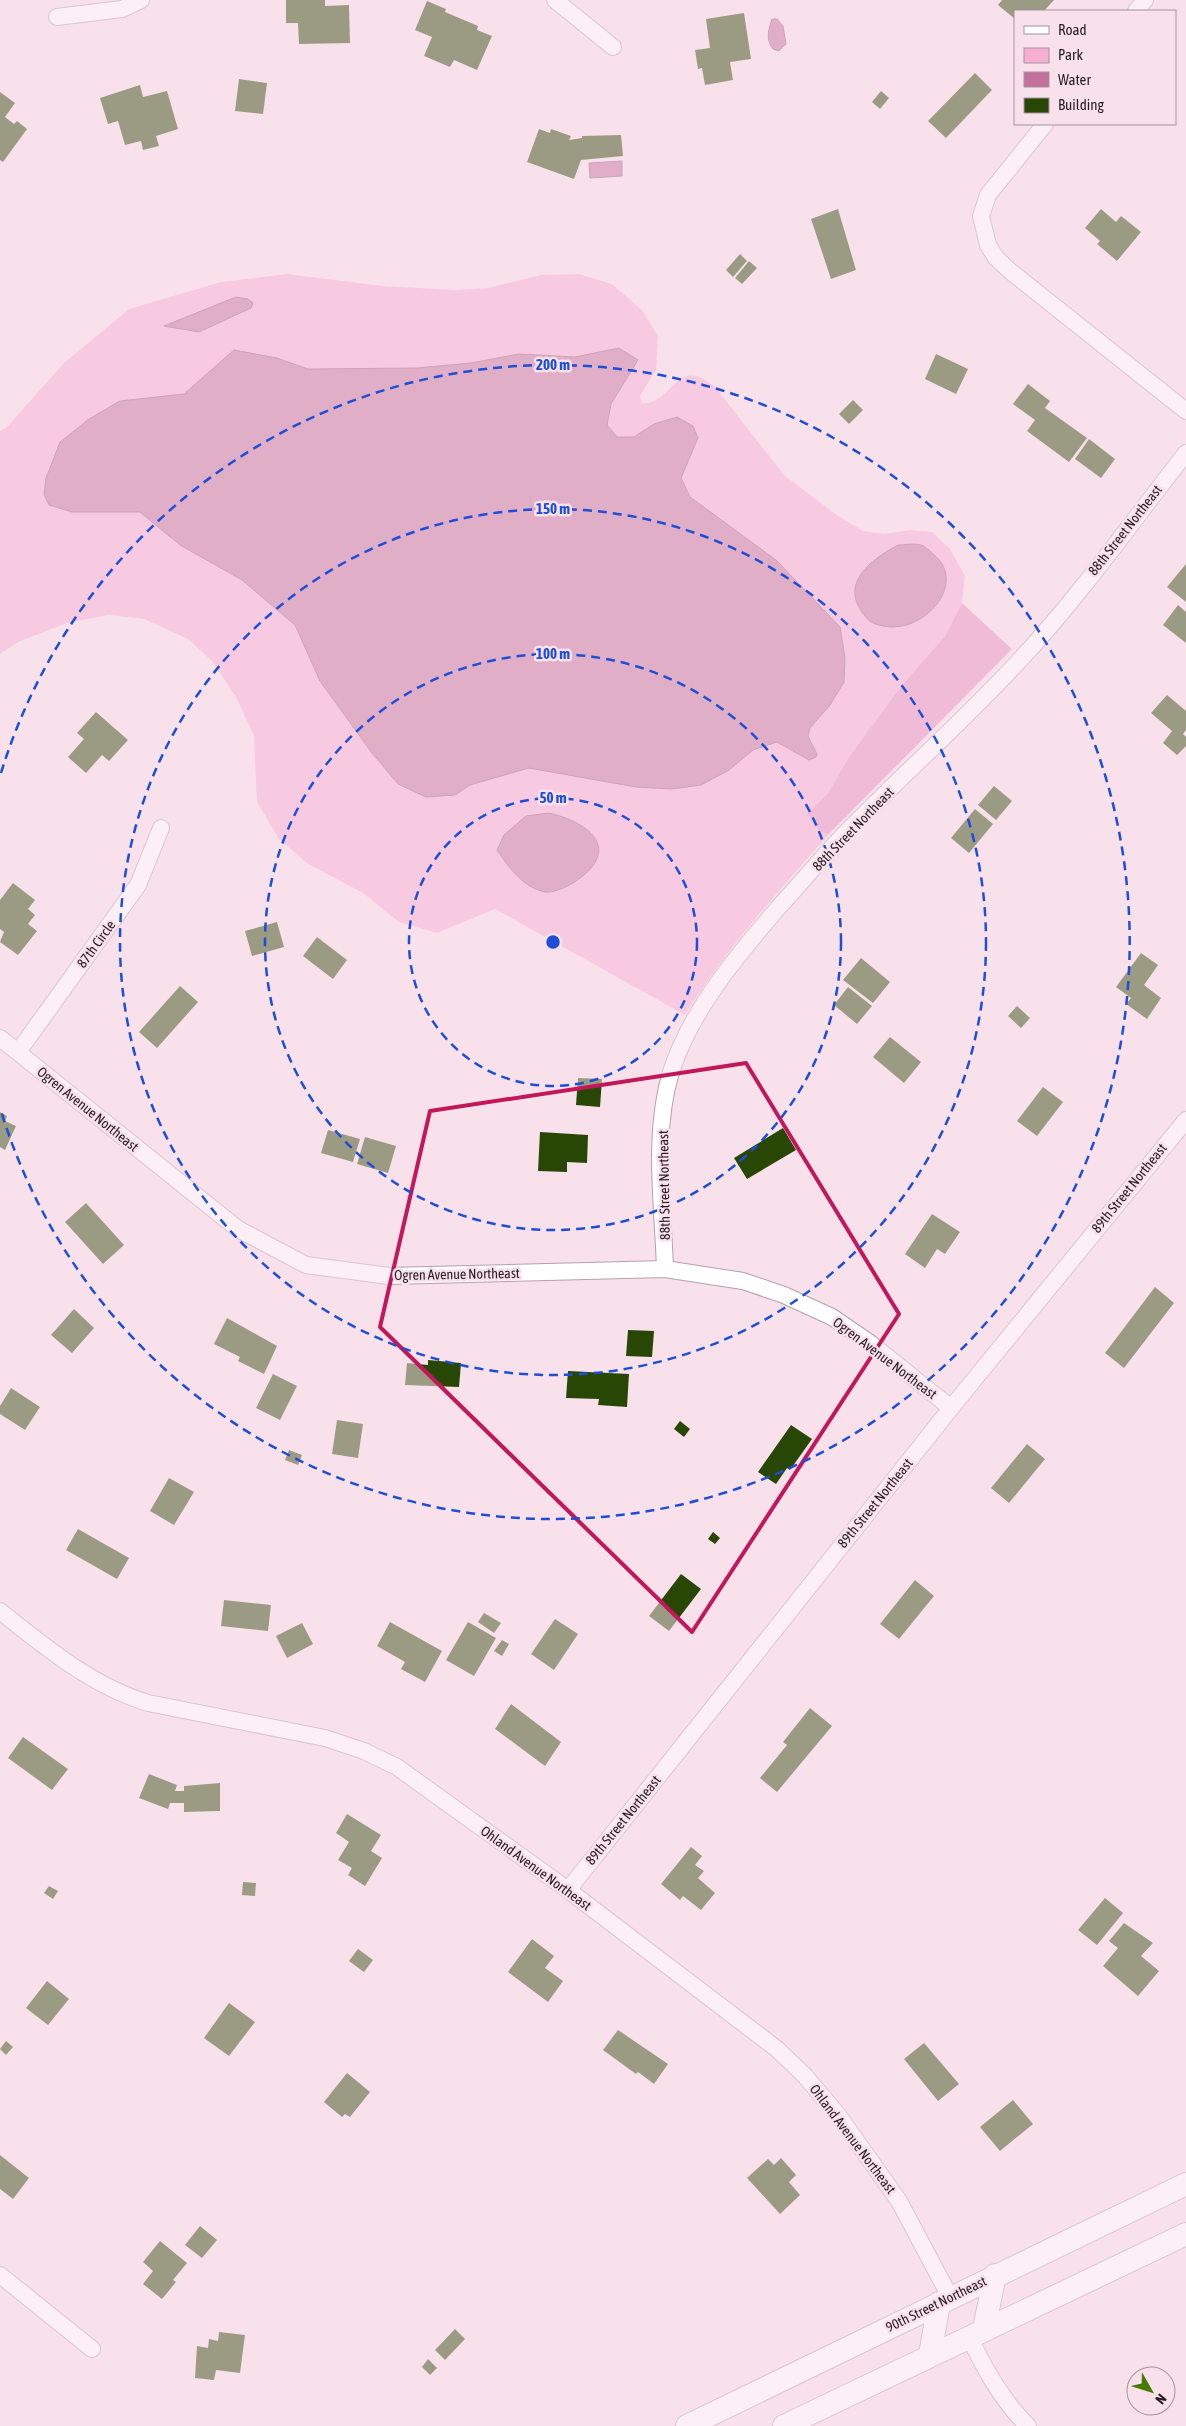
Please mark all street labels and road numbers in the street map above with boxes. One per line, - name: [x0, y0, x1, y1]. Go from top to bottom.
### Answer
- street label: 88th Street Northeast: [1085, 482, 1165, 578]
- street label: 88th Street Northeast: [809, 784, 897, 874]
- street label: 87th Circle: [73, 917, 119, 971]
- street label: Ogren Avenue Northeast: [34, 1063, 142, 1155]
- street label: 88th Street Northeast: [655, 1130, 673, 1240]
- street label: 89th Street Northeast: [1088, 1140, 1170, 1236]
- street label: Ogren Avenue Northeast: [394, 1265, 520, 1283]
- street label: Ogren Avenue Northeast: [830, 1314, 940, 1402]
- street label: 89th Street Northeast: [834, 1455, 916, 1551]
- street label: 89th Street Northeast: [582, 1772, 664, 1868]
- street label: Ohland Avenue Northeast: [478, 1823, 594, 1913]
- street label: Ohland Avenue Northeast: [807, 2081, 899, 2197]
- street label: 90th Street Northeast: [883, 2273, 989, 2335]

